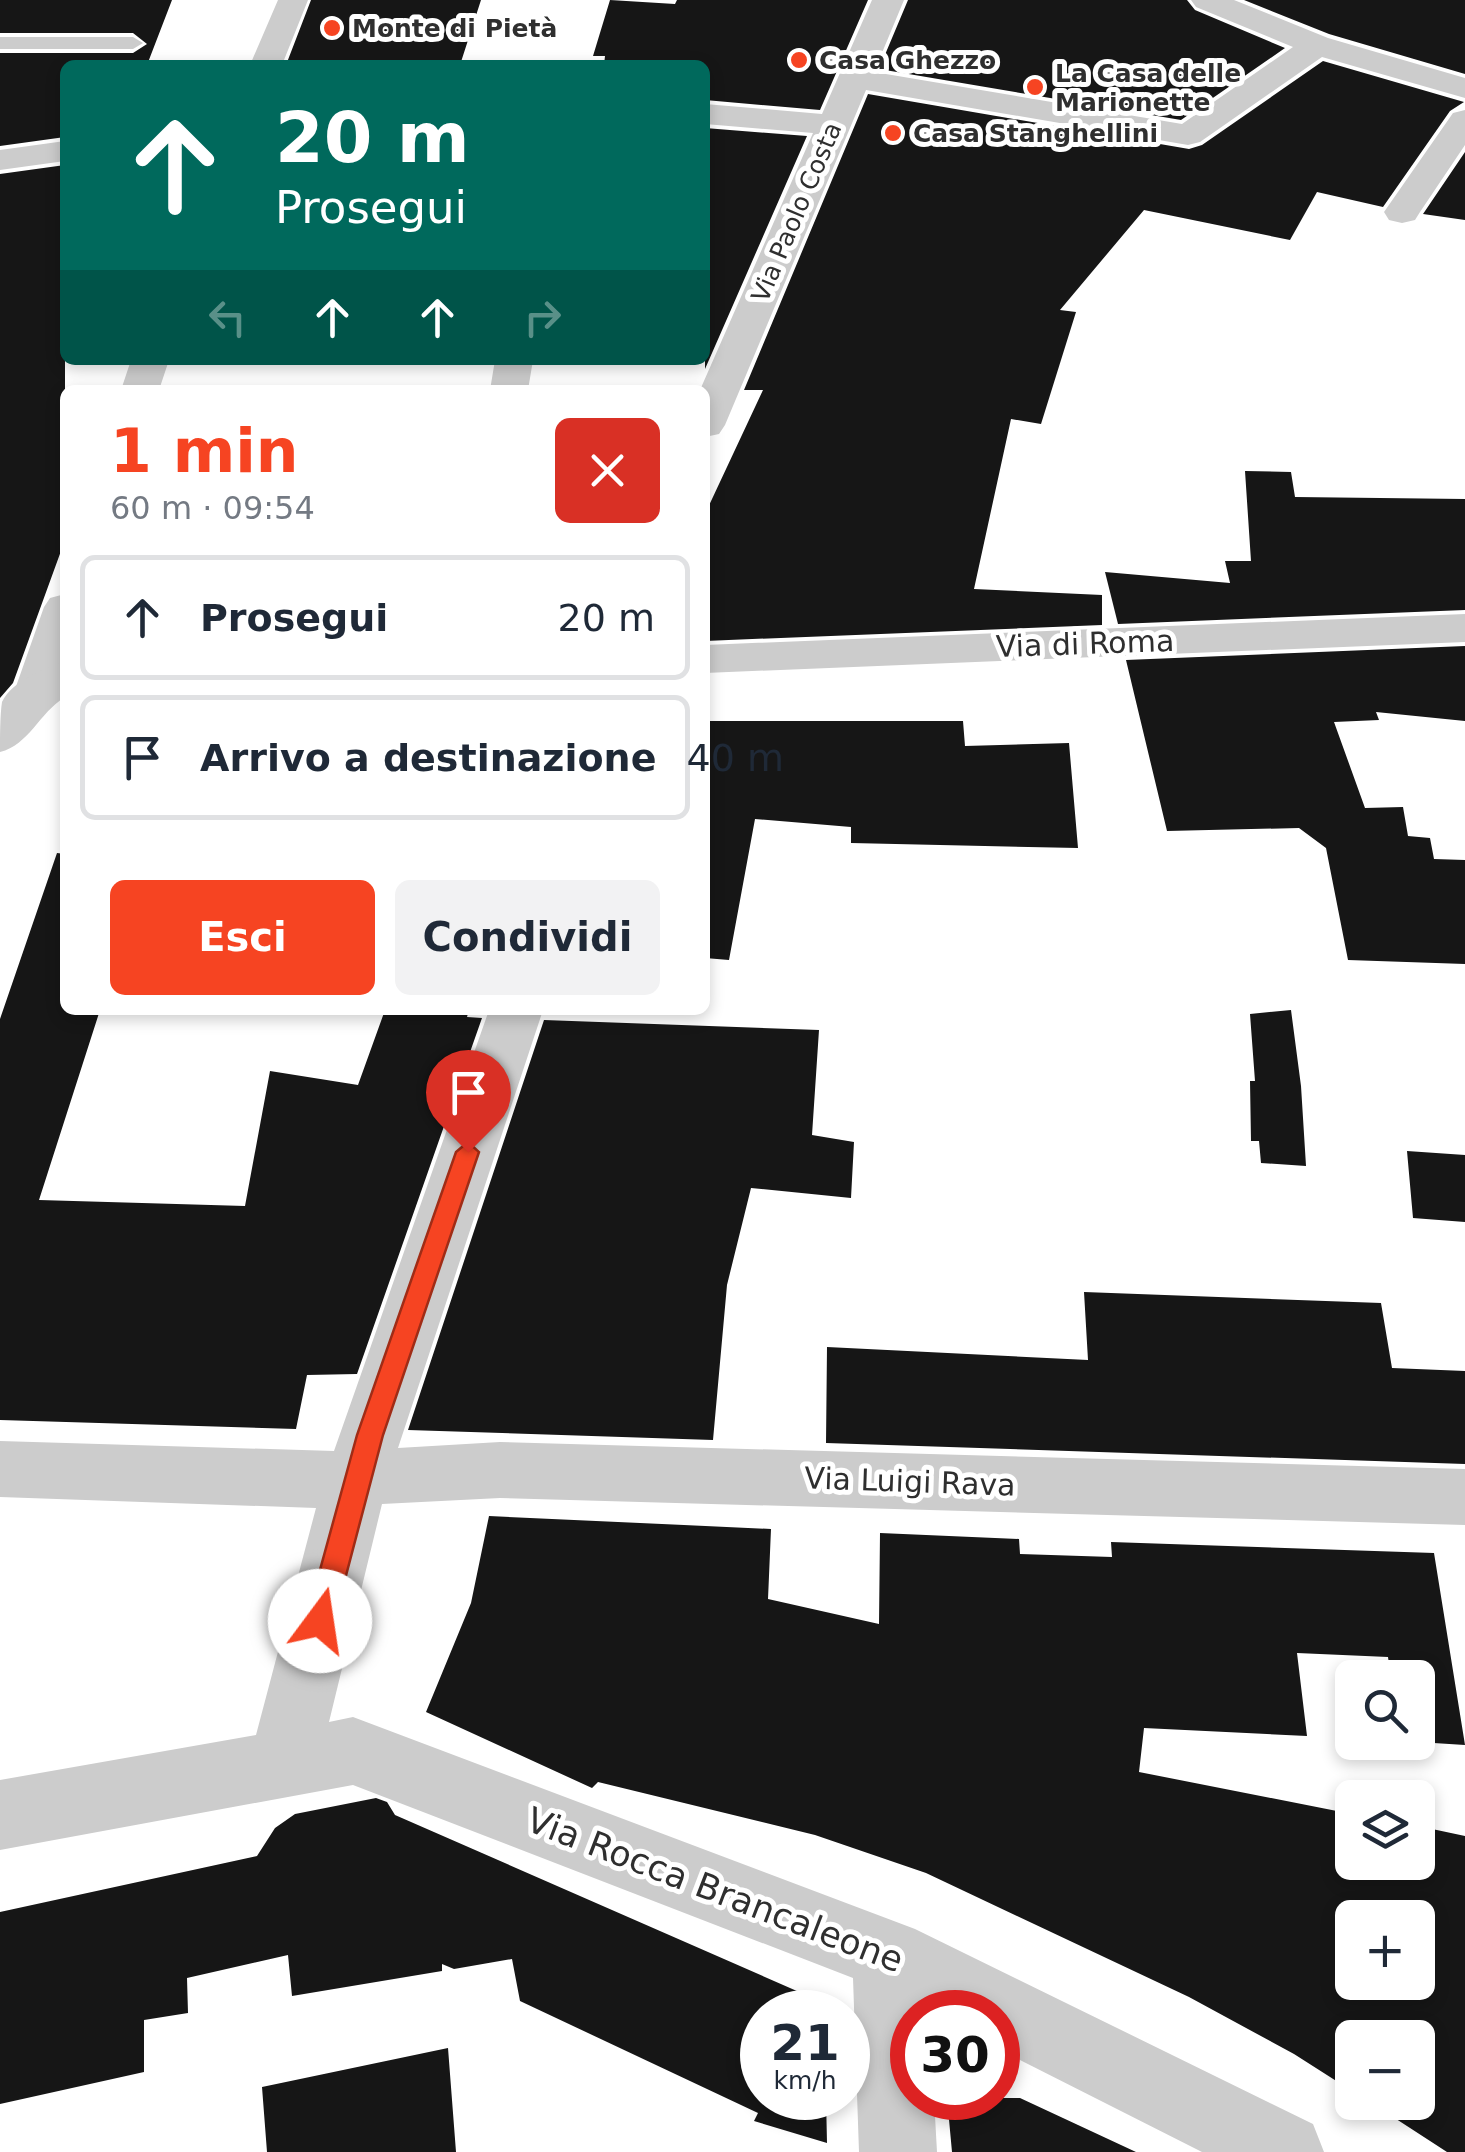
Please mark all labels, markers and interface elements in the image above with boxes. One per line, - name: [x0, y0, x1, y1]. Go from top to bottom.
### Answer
- place label: Monte di Pietà: [352, 14, 557, 43]
- marker: Monte di Pietà: [321, 17, 343, 39]
- place label: Casa Ghezzo: [819, 46, 996, 75]
- marker: Casa Ghezzo: [788, 49, 810, 71]
- place label: La Casa delle Marionette: [1055, 59, 1241, 117]
- marker: La Casa delle Marionette: [1024, 76, 1046, 98]
- text: 20 m: [275, 97, 470, 179]
- icon: ahead: [110, 100, 240, 230]
- street label: Via Paolo Costa: [746, 118, 847, 306]
- place label: Casa Stanghellini: [913, 119, 1158, 148]
- marker: Casa Stanghellini: [882, 122, 904, 144]
- text: Prosegui: [275, 181, 467, 234]
- icon: left: [200, 290, 255, 345]
- icon: ahead: [305, 290, 360, 345]
- icon: ahead: [410, 290, 465, 345]
- icon: right: [515, 290, 570, 345]
- text: 1 min: [110, 416, 298, 486]
- button: close: [555, 418, 660, 523]
- text: 60 m · 09:54: [110, 489, 315, 527]
- icon: ahead: [115, 590, 170, 645]
- text: Prosegui: [200, 596, 388, 640]
- text: 20 m: [558, 596, 655, 640]
- street label: Via di Roma: [995, 623, 1175, 664]
- icon: arrive: [115, 730, 170, 785]
- text: Arrivo a destinazione: [200, 736, 656, 780]
- text: 40 m: [686, 736, 784, 780]
- button: Esci: [110, 880, 375, 995]
- button: Condividi: [395, 880, 660, 995]
- pin: [426, 1050, 511, 1153]
- icon: arrive: [441, 1065, 496, 1120]
- street label: Via Luigi Rava: [804, 1460, 1016, 1503]
- position arrow: [268, 1569, 372, 1673]
- map controls: [1335, 1660, 1435, 2120]
- button: search: [1335, 1660, 1435, 1760]
- button: layers: [1335, 1780, 1435, 1880]
- street label: Via Rocca Brancaleone: [521, 1800, 909, 1980]
- button: +: [1335, 1900, 1435, 2000]
- speed limit sign: 30: [890, 1990, 1020, 2120]
- text: 21: [770, 2014, 840, 2072]
- button: −: [1335, 2020, 1435, 2120]
- text: km/h: [773, 2066, 837, 2095]

